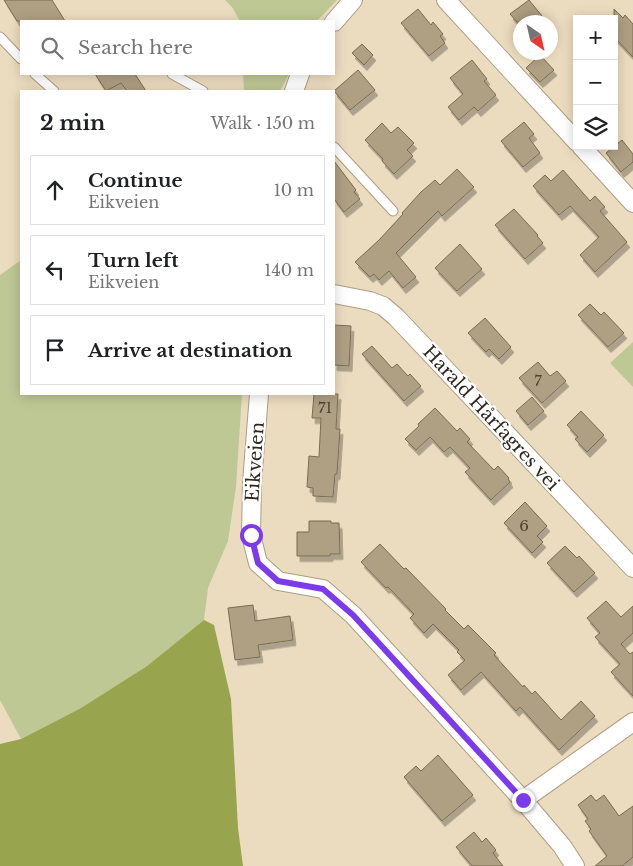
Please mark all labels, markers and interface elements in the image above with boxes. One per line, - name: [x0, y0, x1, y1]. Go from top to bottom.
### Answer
- north arrow: [513, 15, 558, 60]
- map controls: [573, 15, 618, 150]
- button: +: [573, 15, 618, 60]
- search box: [20, 20, 335, 75]
- icon: search: [38, 34, 66, 62]
- text: Search here: [78, 36, 193, 59]
- button: −: [573, 60, 618, 105]
- button: layers: [573, 105, 618, 150]
- text: 2 min: [40, 110, 105, 136]
- text: Walk · 150 m: [211, 113, 315, 133]
- text: Continue: [88, 169, 183, 192]
- icon: ahead: [41, 176, 69, 204]
- text: 10 m: [274, 180, 314, 200]
- text: Eikveien: [88, 192, 159, 212]
- text: Turn left: [88, 249, 179, 272]
- icon: left: [41, 256, 69, 284]
- text: 140 m: [264, 260, 314, 280]
- text: Eikveien: [88, 272, 159, 292]
- icon: arrive: [41, 336, 69, 364]
- text: Arrive at destination: [88, 339, 292, 362]
- street label: Harald Hårfagres vei: [418, 341, 564, 495]
- house number: 7: [534, 371, 542, 390]
- house number: 71: [318, 398, 332, 417]
- street label: Eikveien: [241, 421, 269, 503]
- house number: 6: [519, 516, 529, 535]
- route start: [240, 524, 263, 547]
- route end: [512, 789, 535, 812]

